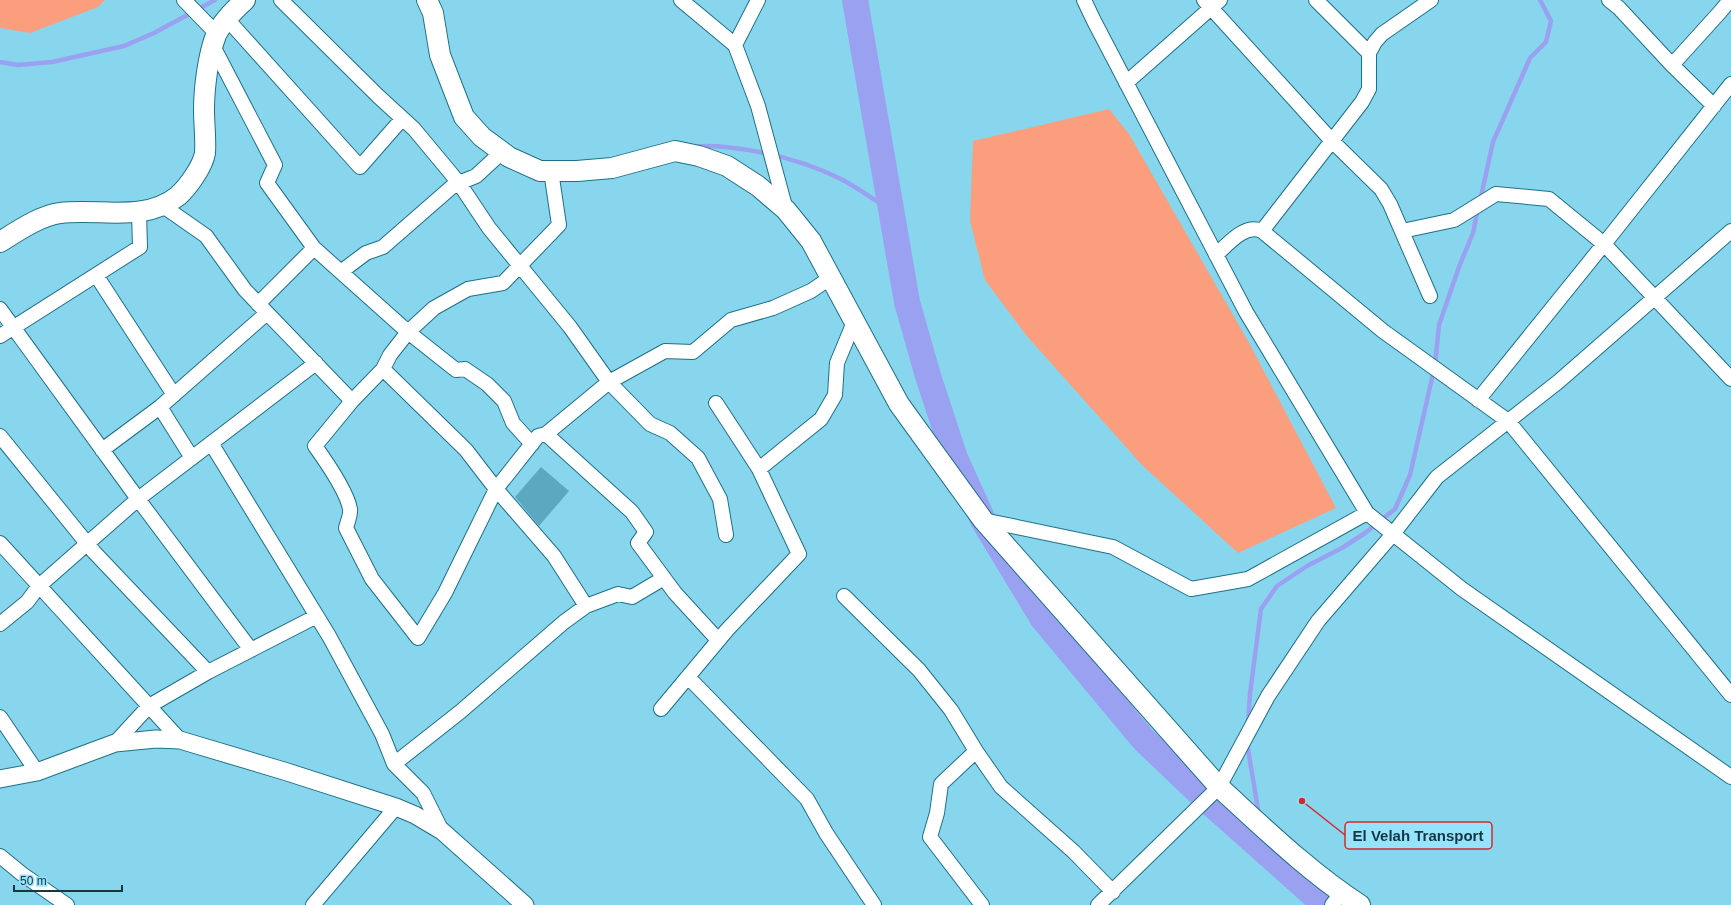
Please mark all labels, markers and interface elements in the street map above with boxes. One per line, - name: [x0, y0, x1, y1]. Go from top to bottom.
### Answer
- callout: El Velah Transport: [1345, 822, 1492, 849]
- text: El Velah Transport: [1353, 827, 1483, 844]
- scale bar: [14, 867, 122, 893]
- text: 50 m: [20, 874, 47, 888]

